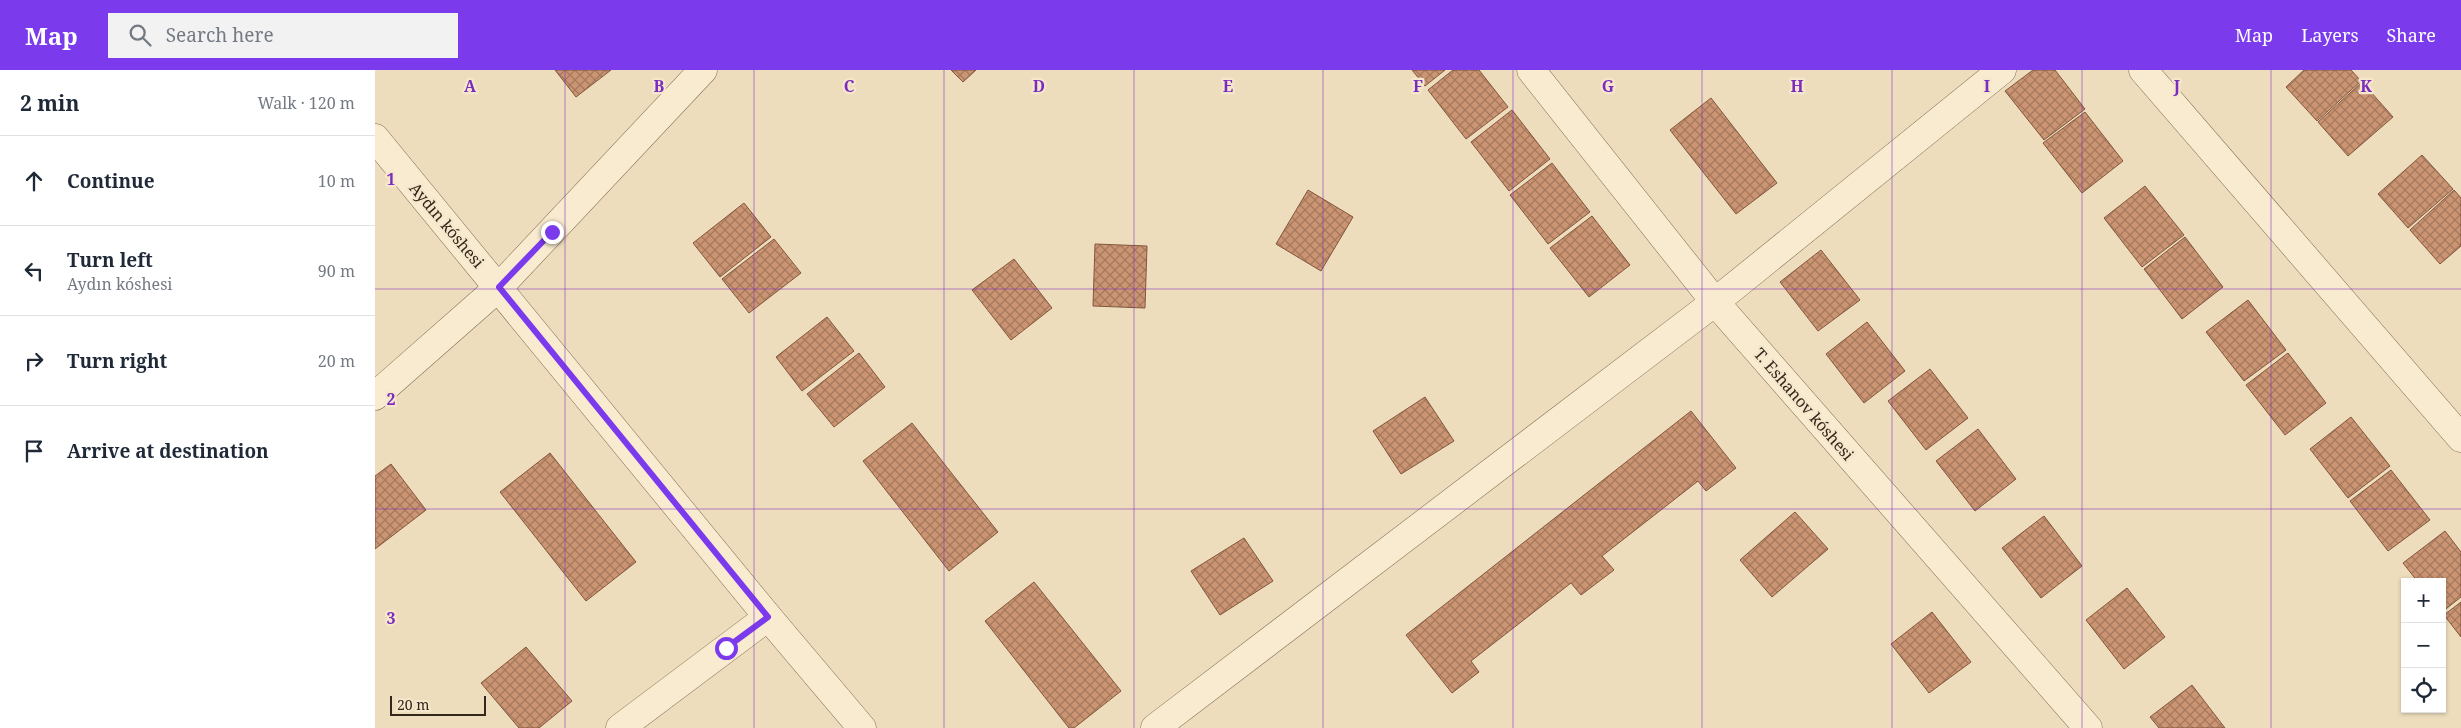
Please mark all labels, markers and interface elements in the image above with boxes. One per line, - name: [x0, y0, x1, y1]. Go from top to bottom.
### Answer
- search box: [108, 13, 458, 58]
- text: Map: [25, 19, 78, 52]
- icon: search: [126, 21, 154, 49]
- text: Search here: [166, 22, 274, 48]
- text: Map: [2235, 23, 2273, 47]
- text: Layers: [2301, 23, 2359, 47]
- text: Share: [2387, 23, 2436, 47]
- text: A: [464, 75, 477, 97]
- text: B: [654, 75, 665, 97]
- text: C: [844, 75, 855, 97]
- text: D: [1033, 75, 1045, 97]
- text: E: [1223, 75, 1233, 97]
- text: F: [1413, 75, 1423, 97]
- text: G: [1602, 75, 1614, 97]
- text: H: [1790, 75, 1804, 97]
- text: I: [1984, 75, 1990, 97]
- text: J: [2173, 75, 2181, 97]
- text: K: [2360, 75, 2372, 97]
- text: 2 min: [20, 89, 79, 117]
- text: Walk · 120 m: [258, 92, 355, 114]
- icon: ahead: [20, 167, 48, 195]
- text: Continue: [67, 168, 155, 194]
- text: 1: [386, 168, 396, 190]
- text: 10 m: [318, 170, 355, 192]
- street label: Aydın kóshesi: [405, 178, 489, 272]
- route end: [541, 221, 564, 244]
- text: Turn left: [67, 247, 153, 273]
- icon: left: [20, 257, 48, 285]
- text: 90 m: [318, 260, 355, 282]
- text: Aydın kóshesi: [67, 273, 173, 295]
- street label: T. Eshanov kóshesi: [1749, 343, 1859, 465]
- icon: right: [20, 347, 48, 375]
- text: Turn right: [67, 348, 167, 374]
- text: 20 m: [318, 350, 355, 372]
- text: 2: [386, 388, 396, 410]
- icon: arrive: [20, 437, 48, 465]
- text: Arrive at destination: [67, 438, 269, 464]
- map controls: [2401, 578, 2446, 713]
- button: +: [2401, 578, 2446, 623]
- text: 3: [386, 607, 396, 629]
- button: −: [2401, 623, 2446, 668]
- route start: [715, 637, 738, 660]
- button: locate: [2401, 668, 2446, 713]
- scale bar: [390, 693, 486, 716]
- text: 20 m: [397, 695, 430, 714]

